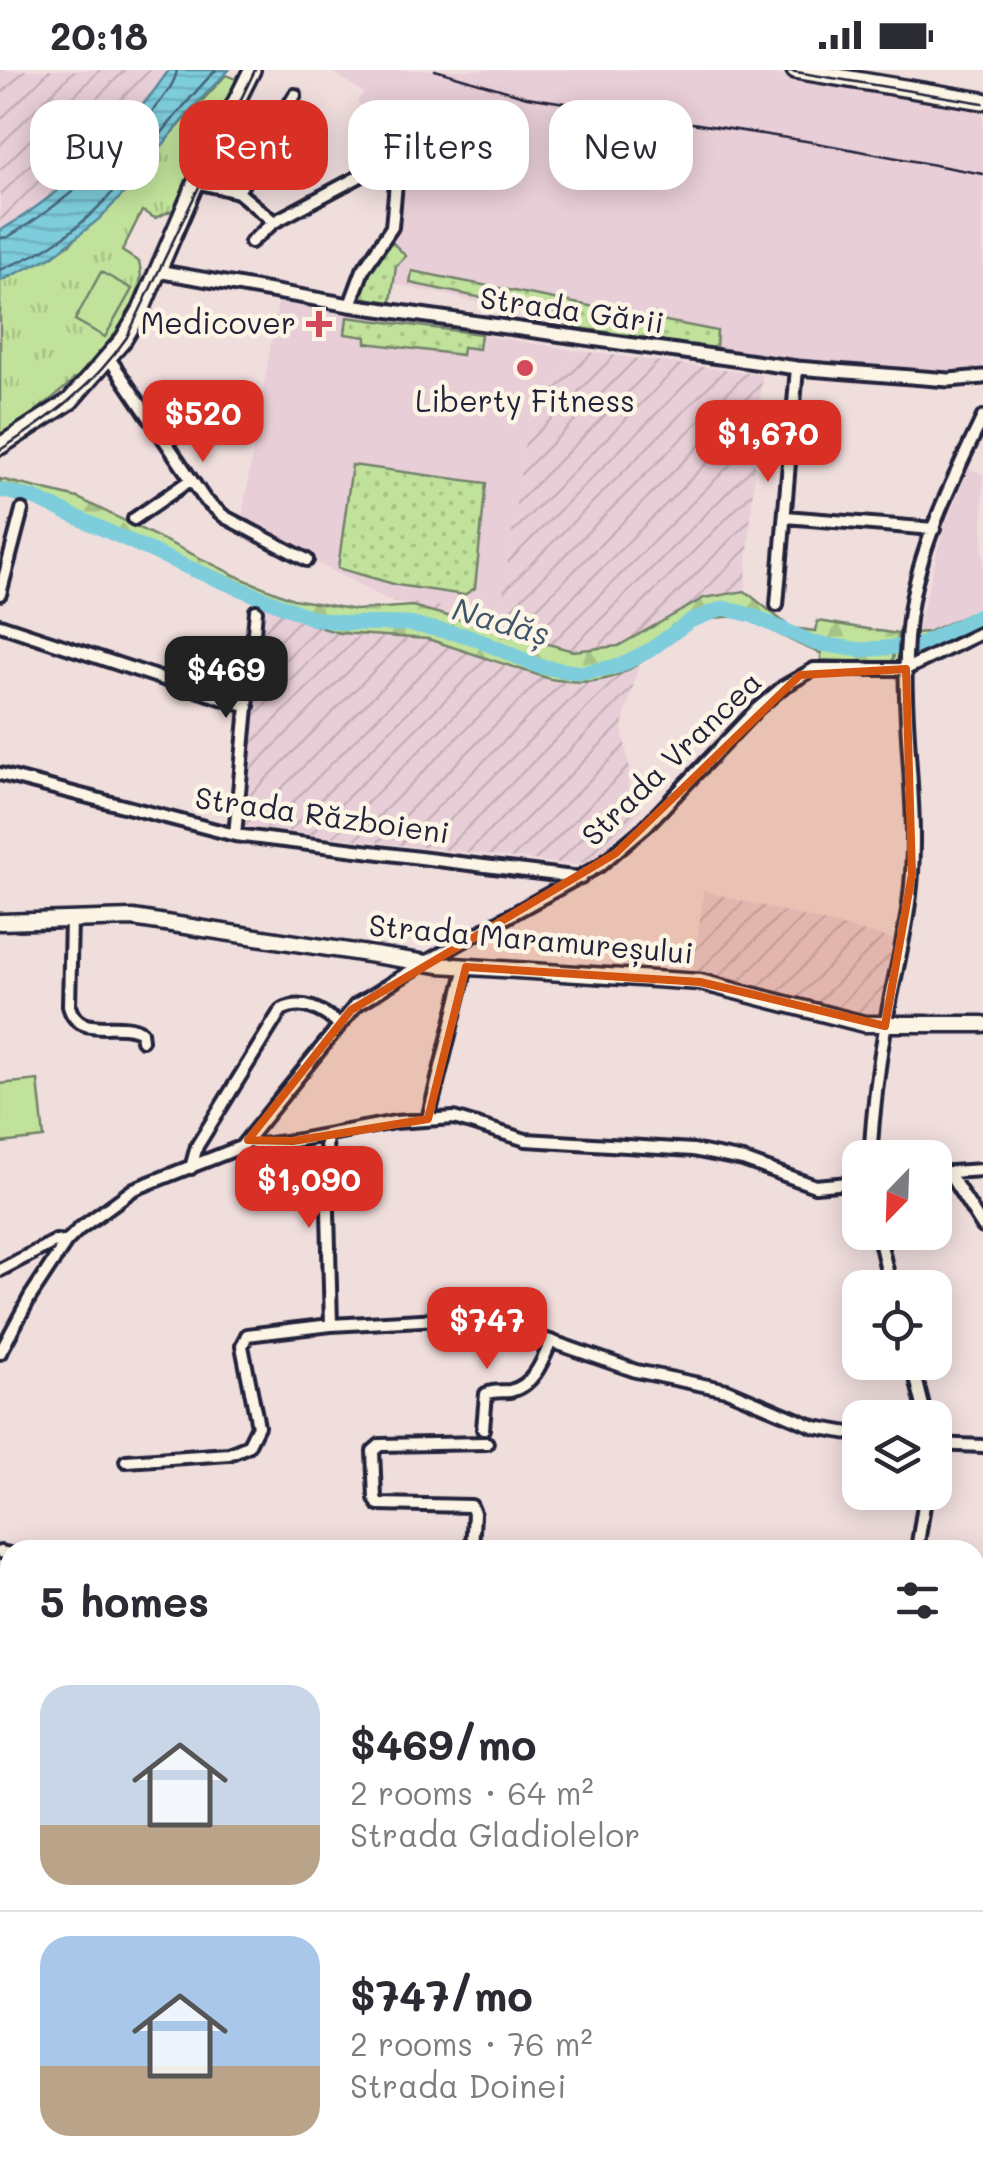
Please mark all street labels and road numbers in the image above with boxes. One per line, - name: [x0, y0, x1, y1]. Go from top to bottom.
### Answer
- street label: Strada Gării: [478, 276, 667, 342]
- street label: Strada Vrancea: [572, 661, 769, 854]
- street label: Strada Războieni: [193, 776, 452, 852]
- street label: Strada Maramureșului: [367, 904, 695, 973]

